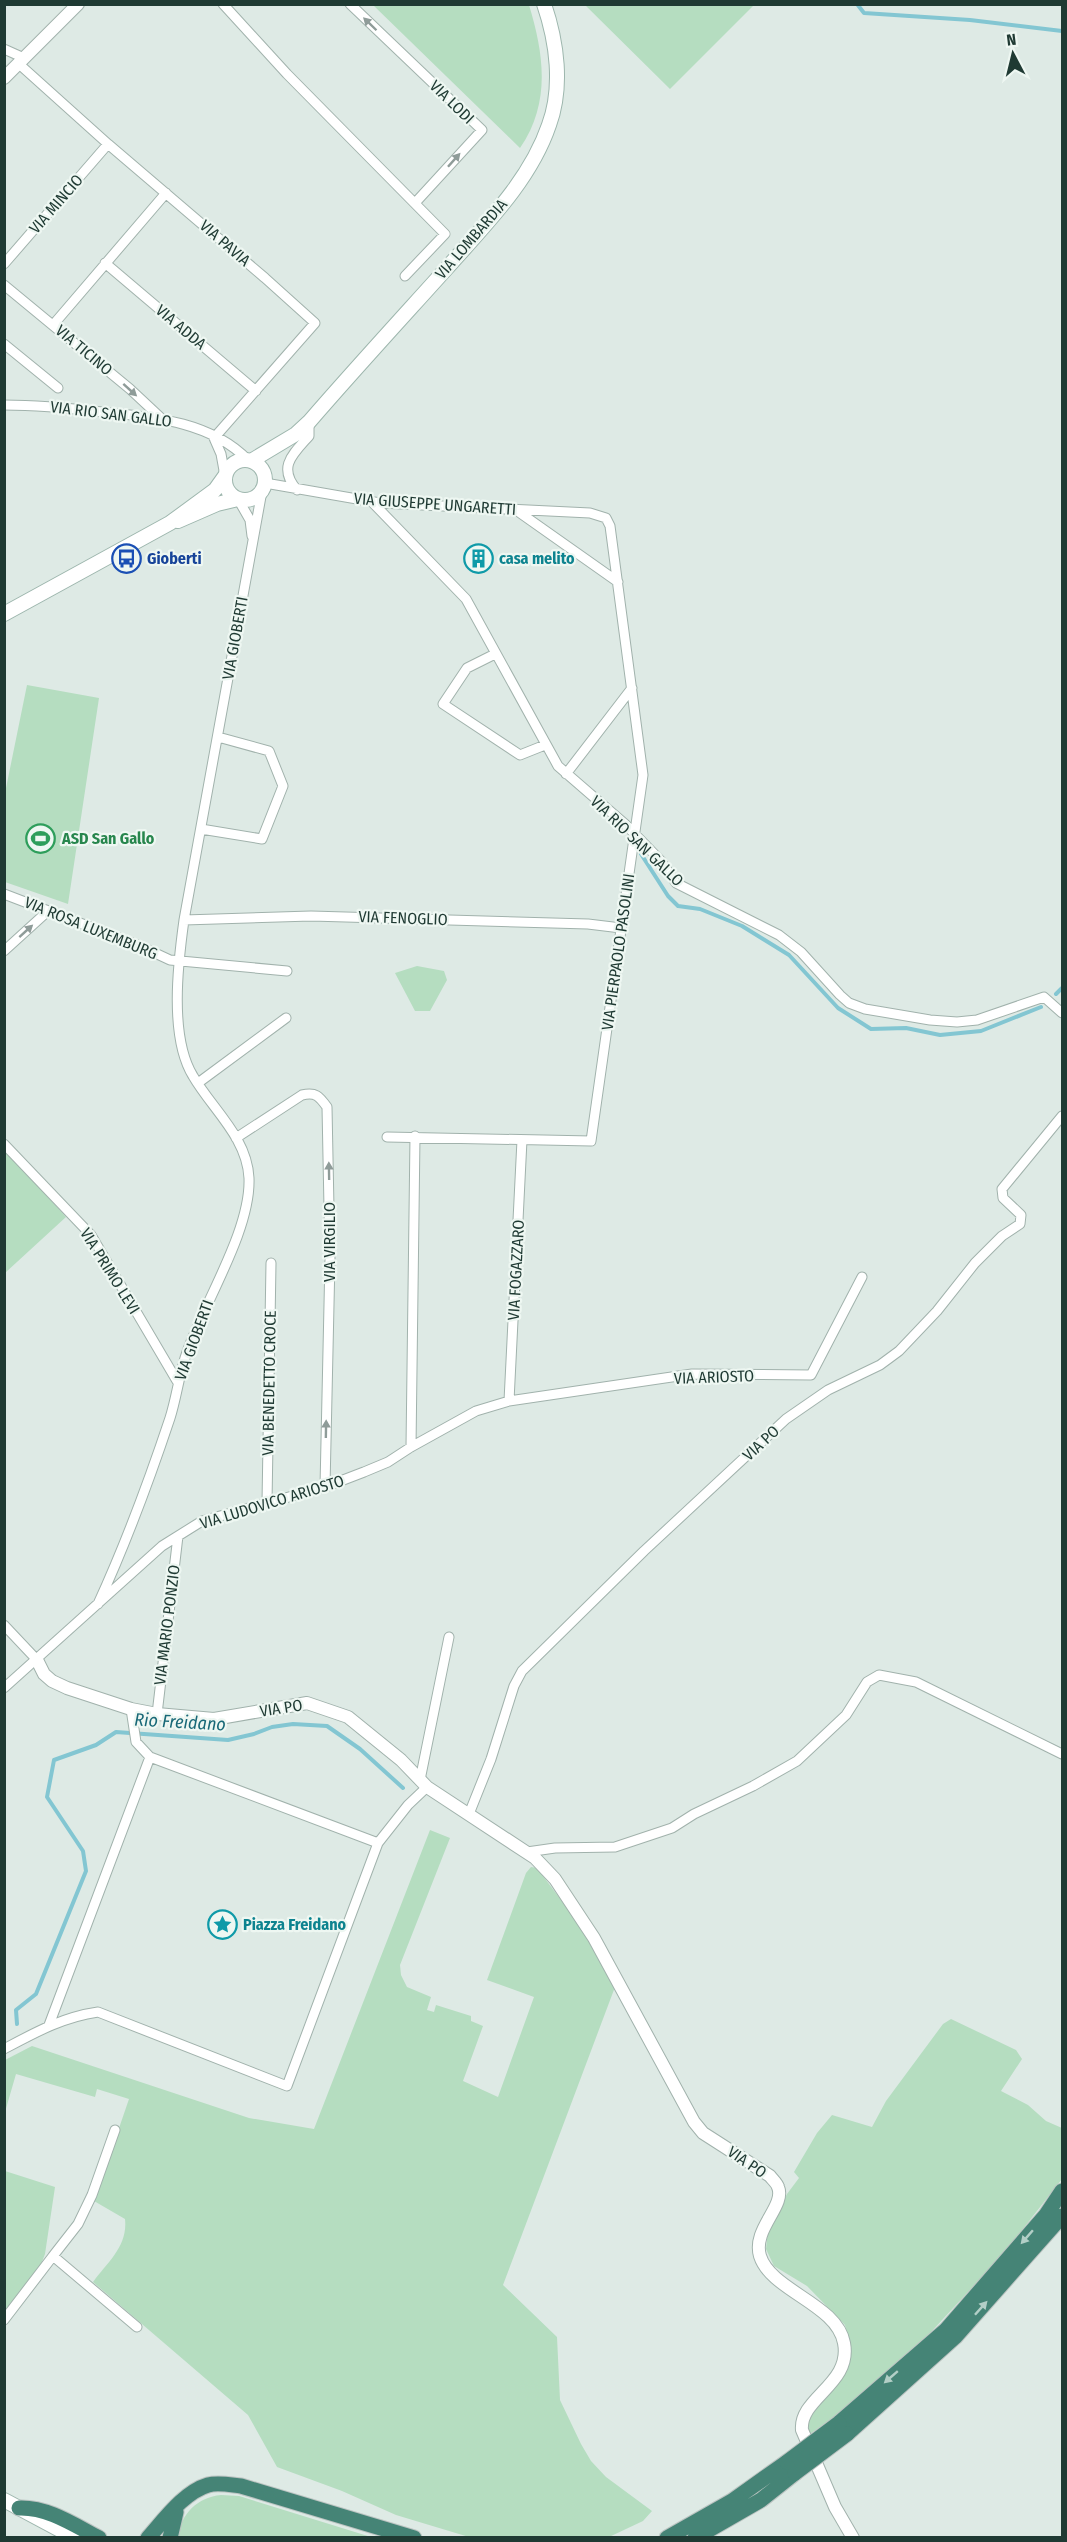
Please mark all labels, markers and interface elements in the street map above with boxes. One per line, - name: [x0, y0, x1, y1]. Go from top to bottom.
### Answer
- one-way arrow: [364, 17, 378, 31]
- north arrow: [983, 24, 1043, 84]
- text: N: [1005, 30, 1017, 50]
- street label: VIA LODI: [426, 76, 478, 128]
- one-way arrow: [447, 153, 460, 168]
- street label: VIA MINCIO: [25, 171, 87, 237]
- street label: VIA LOMBARDIA: [431, 195, 511, 283]
- street label: VIA PAVIA: [196, 216, 255, 271]
- street label: VIA ADDA: [152, 301, 210, 354]
- street label: VIA TICINO: [52, 321, 116, 379]
- one-way arrow: [122, 383, 137, 396]
- street label: VIA RIO SAN GALLO: [49, 397, 173, 431]
- street label: VIA GIUSEPPE UNGARETTI: [353, 489, 517, 519]
- bus stop icon: Gioberti: [110, 542, 142, 574]
- building icon: casa melito: [462, 542, 494, 574]
- place label: Gioberti: [147, 549, 202, 568]
- place label: casa melito: [499, 549, 575, 568]
- street label: VIA GIOBERTI: [218, 595, 252, 681]
- street label: VIA RIO SAN GALLO: [586, 792, 688, 890]
- sports icon: ASD San Gallo: [25, 822, 57, 854]
- place label: ASD San Gallo: [61, 829, 155, 848]
- street label: VIA PIERPAOLO PASOLINI: [598, 872, 638, 1032]
- street label: VIA ROSA LUXEMBURG: [22, 893, 160, 963]
- street label: VIA FENOGLIO: [358, 907, 448, 929]
- one-way arrow: [19, 924, 34, 938]
- one-way arrow: [324, 1161, 334, 1180]
- street label: VIA VIRGILIO: [320, 1202, 339, 1282]
- street label: VIA FOGAZZARO: [504, 1219, 528, 1321]
- street label: VIA PRIMO LEVI: [76, 1225, 144, 1317]
- street label: VIA GIOBERTI: [171, 1297, 217, 1383]
- street label: VIA BENEDETTO CROCE: [258, 1310, 280, 1456]
- street label: VIA ARIOSTO: [674, 1366, 754, 1388]
- one-way arrow: [321, 1419, 331, 1438]
- street label: VIA PO: [739, 1421, 783, 1465]
- street label: VIA LUDOVICO ARIOSTO: [198, 1471, 346, 1533]
- street label: VIA MARIO PONZIO: [150, 1564, 184, 1686]
- street label: VIA PO: [258, 1695, 304, 1721]
- water label: Rio Freidano: [134, 1709, 226, 1735]
- place icon: Piazza Freidano: [206, 1908, 238, 1940]
- place label: Piazza Freidano: [243, 1915, 347, 1934]
- street label: VIA PO: [724, 2142, 770, 2182]
- one-way arrow: [1020, 2229, 1033, 2245]
- one-way arrow: [974, 2301, 987, 2316]
- one-way arrow: [884, 2370, 899, 2384]

